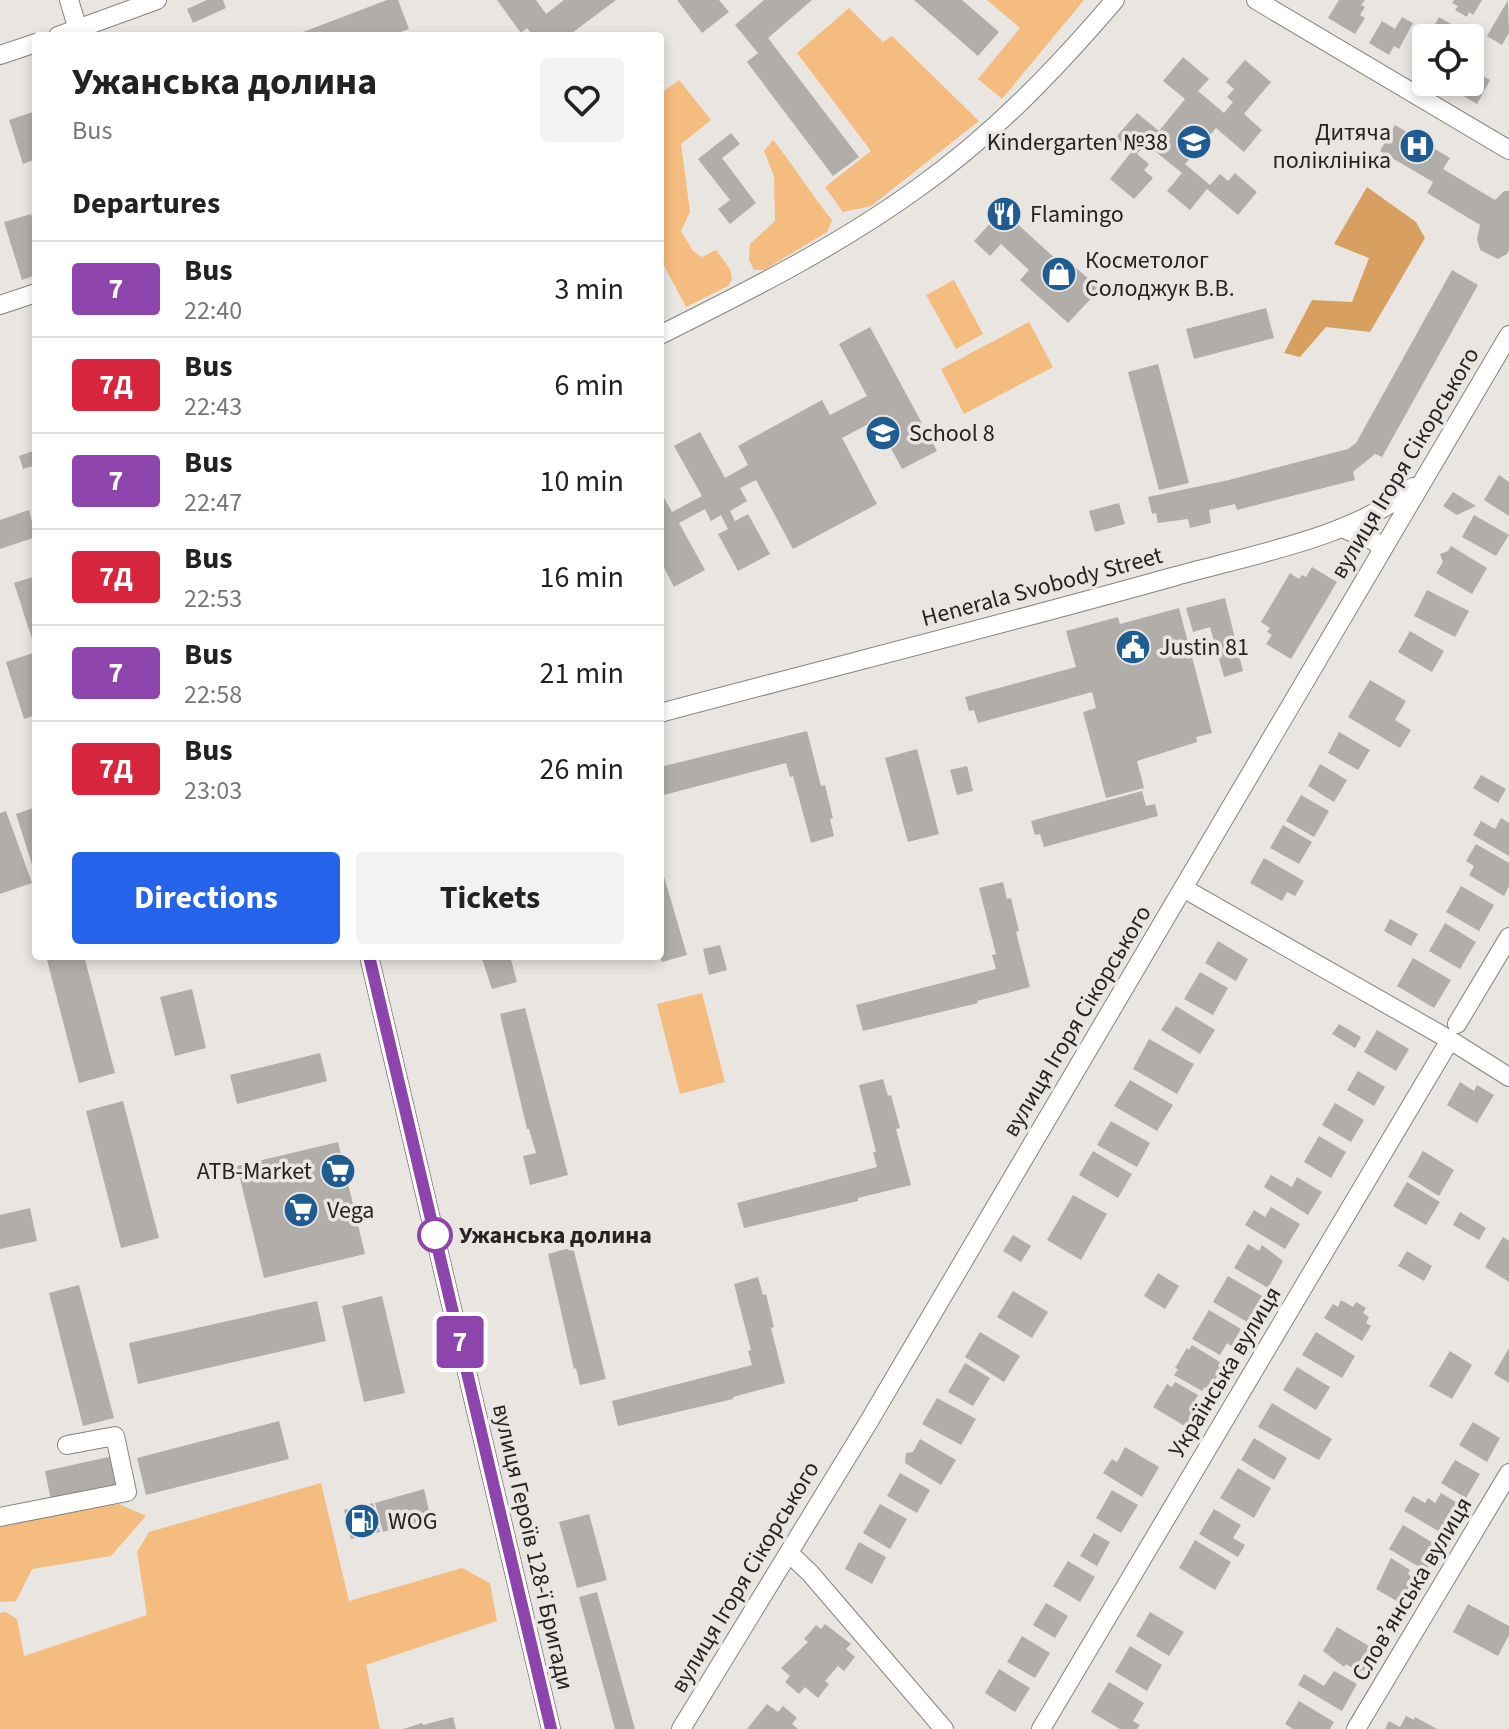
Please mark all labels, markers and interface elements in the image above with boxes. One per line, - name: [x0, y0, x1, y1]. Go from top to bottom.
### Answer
- map controls: [1412, 24, 1484, 96]
- button: locate: [1412, 24, 1484, 96]
- text: Ужанська долина: [72, 55, 377, 109]
- button: heart: [540, 58, 624, 142]
- text: Bus: [72, 112, 112, 149]
- place label: Дитяча поліклініка: [1272, 115, 1391, 178]
- school or university icon: Kindergarten №38: [1175, 123, 1213, 161]
- place label: Kindergarten №38: [987, 125, 1168, 160]
- hospital icon: Дитяча поліклініка: [1398, 127, 1436, 165]
- text: Departures: [72, 182, 220, 225]
- restaurant icon: Flamingo: [985, 195, 1023, 233]
- place label: Flamingo: [1030, 197, 1124, 232]
- place label: Косметолог Солоджук В.В.: [1085, 243, 1235, 306]
- text: Bus: [184, 249, 232, 292]
- shop icon: Косметолог Солоджук В.В.: [1040, 255, 1078, 293]
- text: 3 min: [554, 268, 624, 311]
- text: 7: [109, 269, 123, 309]
- text: 22:40: [184, 292, 242, 329]
- street label: вулиця Ігоря Сікорського: [1322, 340, 1488, 586]
- text: Bus: [184, 345, 232, 388]
- text: 6 min: [554, 364, 624, 407]
- text: 7Д: [99, 365, 133, 405]
- text: 22:43: [184, 388, 242, 425]
- school or university icon: School 8: [864, 414, 902, 452]
- place label: School 8: [909, 416, 995, 451]
- text: Bus: [184, 441, 232, 484]
- text: 10 min: [540, 460, 624, 503]
- text: 7: [109, 461, 123, 501]
- text: 22:47: [184, 484, 242, 521]
- text: Bus: [184, 537, 232, 580]
- street label: Henerala Svobody Street: [918, 538, 1166, 636]
- text: 16 min: [540, 556, 624, 599]
- text: 7Д: [99, 557, 133, 597]
- text: 22:53: [184, 580, 242, 617]
- public building icon: Justin 81: [1114, 628, 1152, 666]
- place label: Justin 81: [1159, 630, 1249, 665]
- text: Bus: [184, 633, 232, 676]
- text: 21 min: [540, 652, 624, 695]
- text: 7: [109, 653, 123, 693]
- text: 22:58: [184, 676, 242, 713]
- text: Bus: [184, 729, 232, 772]
- text: 26 min: [540, 748, 624, 791]
- text: 7Д: [99, 749, 133, 789]
- text: 23:03: [184, 772, 242, 809]
- button: Directions: [72, 852, 340, 944]
- button: Tickets: [356, 852, 624, 944]
- street label: вулиця Ігоря Сікорського: [994, 898, 1160, 1144]
- supermarket icon: ATB-Market: [319, 1152, 357, 1190]
- place label: ATB-Market: [197, 1154, 312, 1189]
- supermarket icon: Vega: [282, 1191, 320, 1229]
- place label: Vega: [327, 1193, 374, 1228]
- marker: Ужанська долина: [418, 1218, 452, 1252]
- place label: Ужанська долина: [459, 1218, 652, 1253]
- street label: Українська вулиця: [1160, 1280, 1290, 1464]
- line badge: 7: [434, 1316, 486, 1368]
- text: 7: [453, 1322, 467, 1362]
- street label: вулиця Героїв 128-ї Бригади: [483, 1400, 583, 1694]
- street label: вулиця Ігоря Сікорського: [662, 1454, 828, 1700]
- street label: Словʼянська вулиця: [1343, 1490, 1481, 1688]
- fuel station icon: WOG: [343, 1502, 381, 1540]
- place label: WOG: [388, 1504, 437, 1539]

